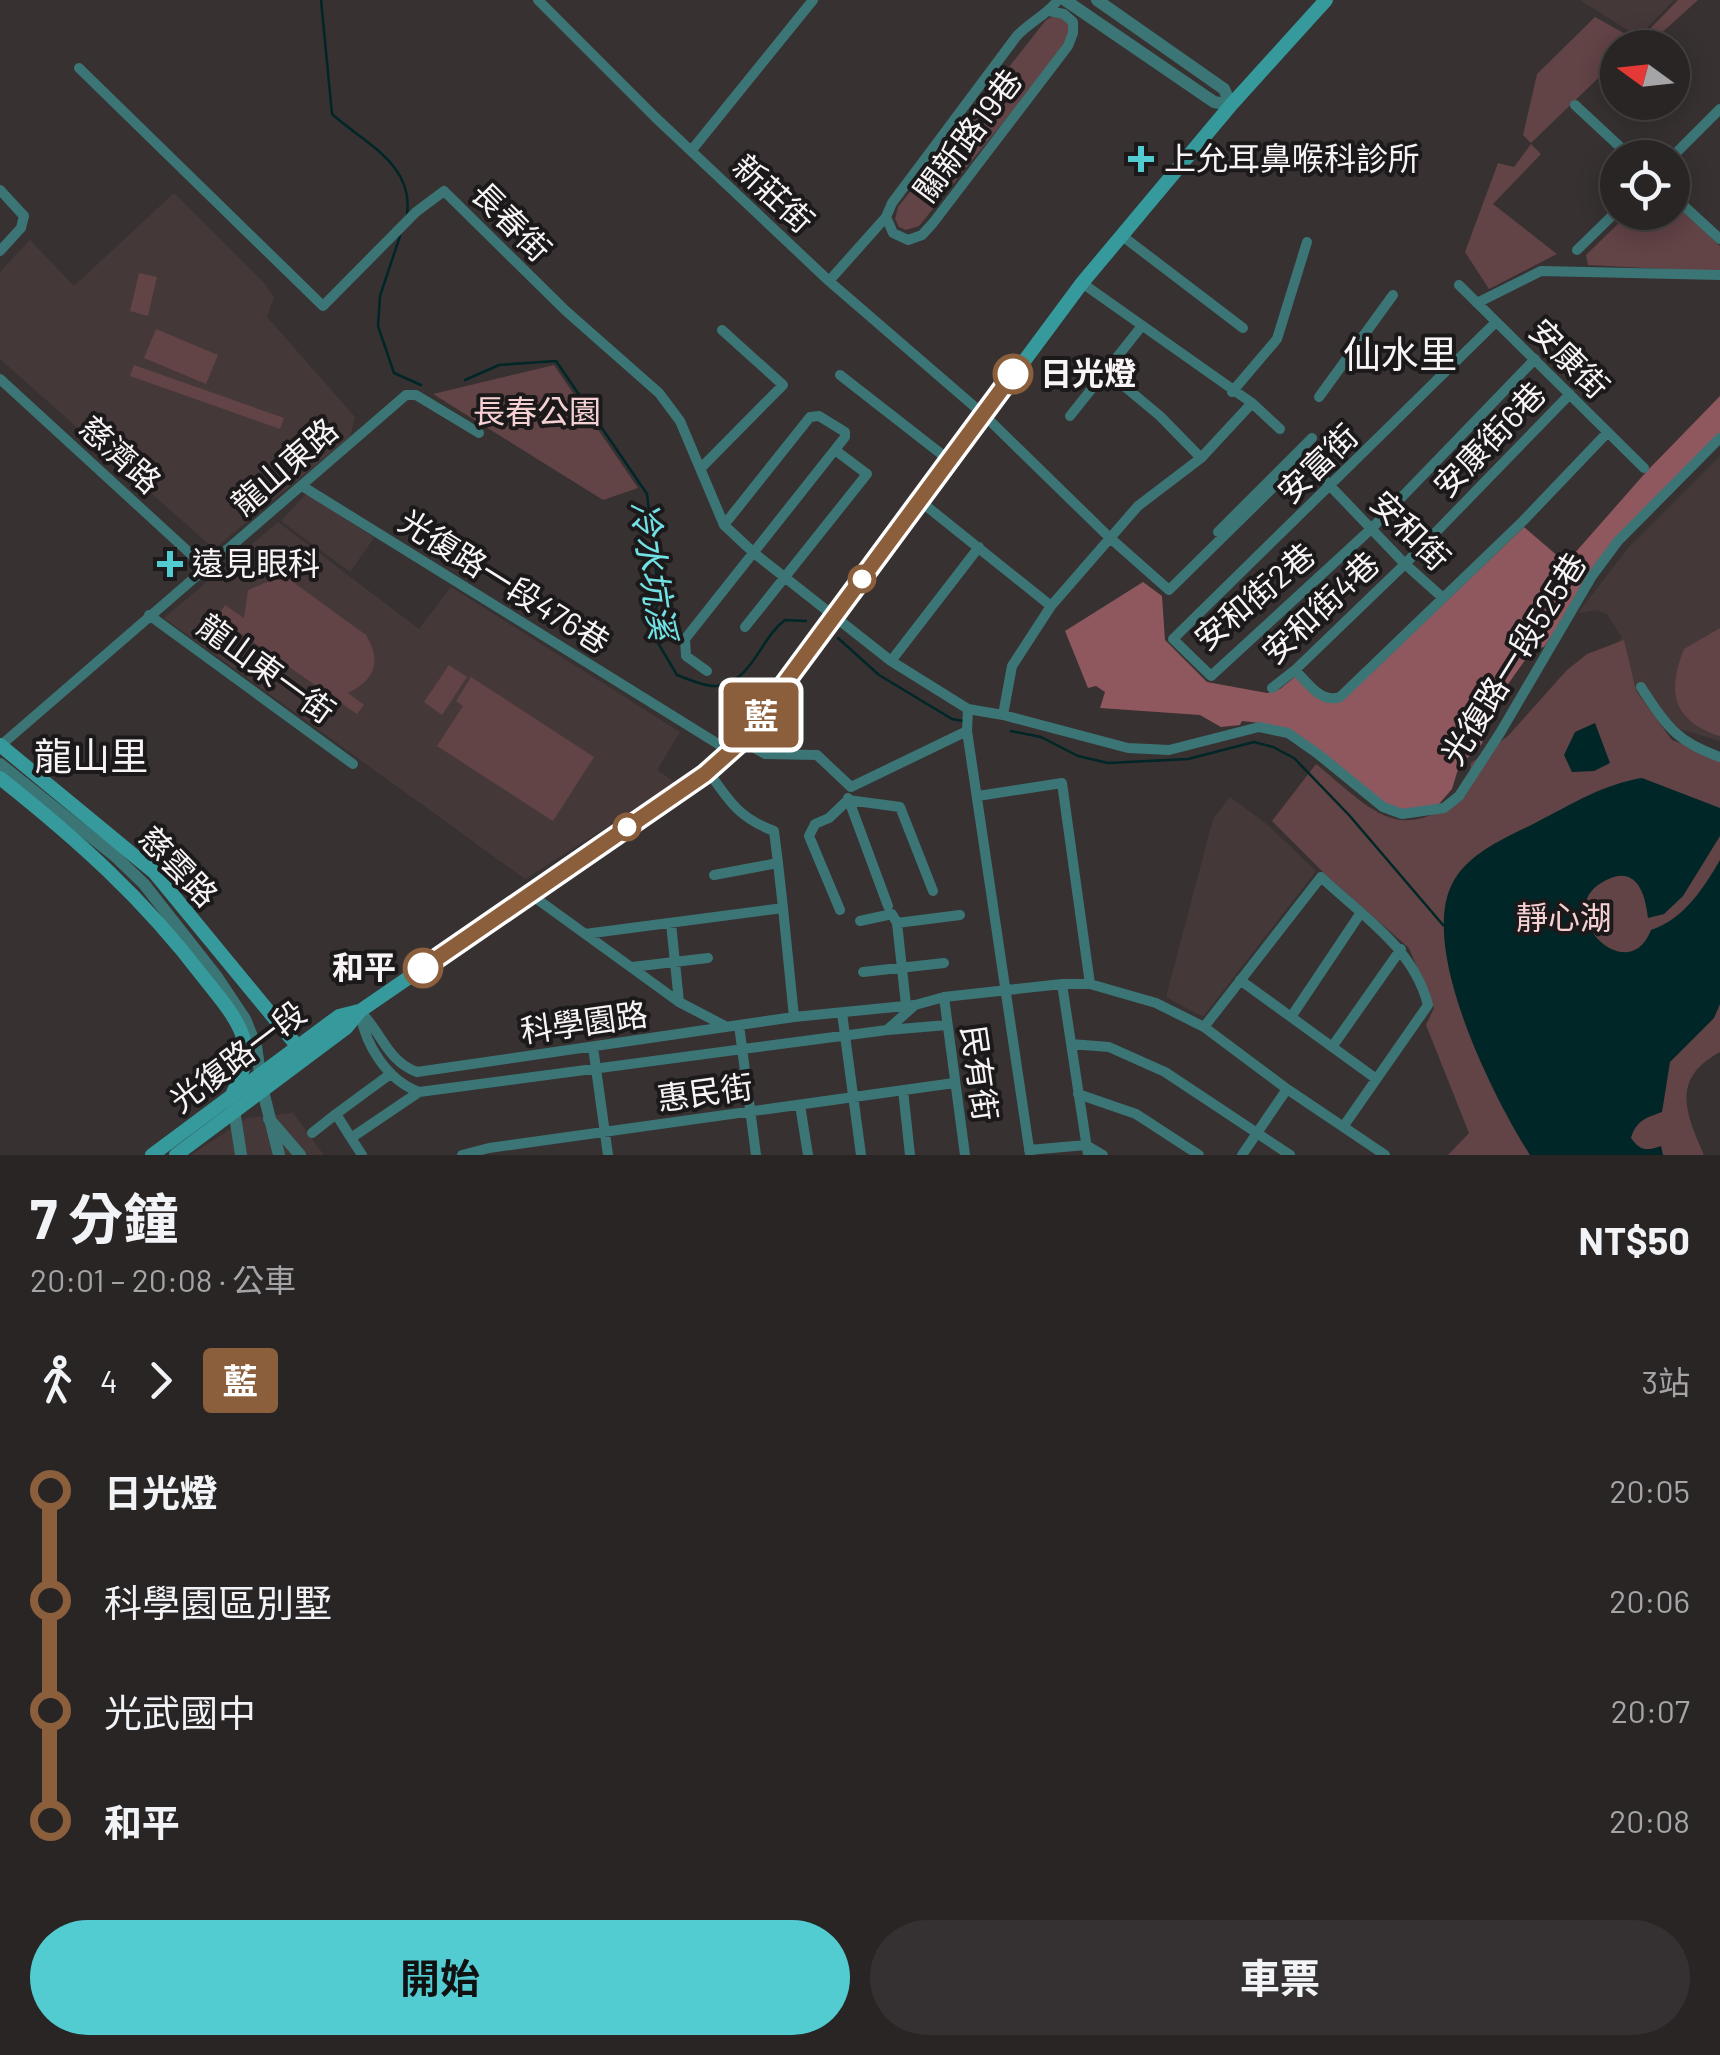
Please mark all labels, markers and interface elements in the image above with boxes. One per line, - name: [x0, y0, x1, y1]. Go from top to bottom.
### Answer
- north arrow: [1600, 30, 1690, 120]
- map controls: [1600, 30, 1690, 230]
- street label: 關新路19巷: [904, 61, 1028, 208]
- place label: 上允耳鼻喉科診所: [1164, 138, 1420, 176]
- button: locate: [1600, 140, 1690, 230]
- street label: 新莊街: [726, 146, 822, 239]
- marker: 上允耳鼻喉科診所: [1128, 146, 1154, 172]
- street label: 長春街: [465, 173, 560, 268]
- street label: 安康街: [1523, 310, 1618, 405]
- district label: 仙水里: [1343, 330, 1457, 376]
- place label: 日光燈: [1040, 353, 1136, 391]
- marker: 日光燈: [994, 355, 1032, 393]
- street label: 安康街6巷: [1425, 373, 1552, 504]
- park label: 長春公園: [473, 391, 601, 429]
- street label: 慈濟路: [73, 407, 170, 500]
- street label: 龍山東路: [223, 409, 344, 522]
- street label: 安富街: [1269, 416, 1364, 510]
- street label: 安和街: [1364, 482, 1459, 577]
- water label: 冷水坑溪: [624, 497, 686, 647]
- street label: 光復路一段476巷: [393, 501, 617, 660]
- street label: 安和街2巷: [1186, 534, 1322, 657]
- place label: 遠見眼科: [192, 543, 320, 581]
- street label: 安和街4巷: [1253, 543, 1386, 670]
- street label: 光復路一段525巷: [1432, 545, 1593, 771]
- marker: 遠見眼科: [157, 551, 183, 577]
- unlabelled marker: [849, 566, 875, 592]
- street label: 龍山東一街: [191, 605, 343, 730]
- line badge: 藍: [728, 682, 794, 748]
- text: 藍: [743, 694, 779, 736]
- district label: 龍山里: [34, 732, 148, 778]
- unlabelled marker: [614, 814, 640, 840]
- street label: 慈雲路: [132, 818, 226, 913]
- park label: 靜心湖: [1516, 897, 1612, 935]
- place label: 和平: [332, 947, 396, 985]
- marker: 和平: [404, 949, 442, 987]
- street label: 光復路一段: [161, 992, 312, 1119]
- street label: 科學園路: [518, 993, 650, 1049]
- street label: 民有街: [955, 1023, 1006, 1123]
- street label: 惠民街: [655, 1066, 755, 1117]
- text: 7 分鐘: [30, 1184, 178, 1250]
- text: NT$50: [1579, 1217, 1690, 1263]
- text: 20:01 – 20:08 · 公車: [30, 1260, 296, 1298]
- icon: walk: [30, 1353, 85, 1408]
- icon: forward: [133, 1353, 188, 1408]
- text: 藍: [223, 1359, 258, 1401]
- text: 4: [100, 1361, 118, 1399]
- text: 3站: [1642, 1362, 1690, 1400]
- text: 日光燈: [104, 1469, 218, 1515]
- text: 20:05: [1609, 1471, 1690, 1509]
- text: 科學園區別墅: [104, 1579, 332, 1625]
- text: 20:06: [1609, 1581, 1690, 1619]
- text: 光武國中: [104, 1689, 256, 1735]
- text: 20:07: [1611, 1691, 1690, 1729]
- text: 和平: [104, 1799, 180, 1845]
- text: 20:08: [1609, 1801, 1690, 1839]
- button: 開始: [30, 1920, 850, 2035]
- button: 車票: [870, 1920, 1690, 2035]

